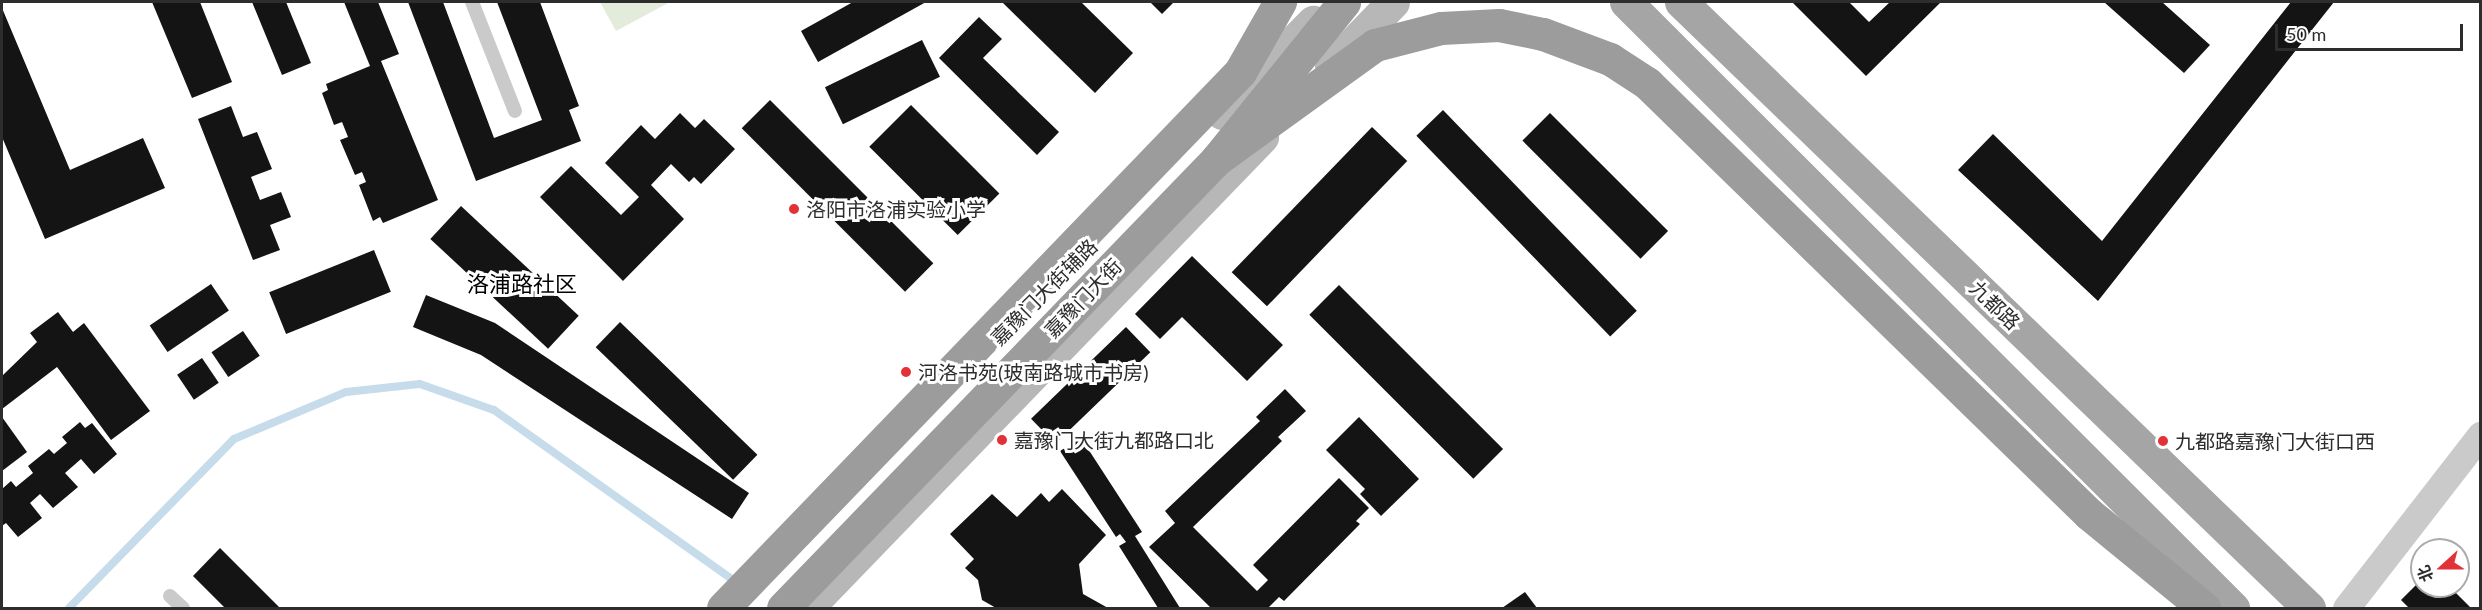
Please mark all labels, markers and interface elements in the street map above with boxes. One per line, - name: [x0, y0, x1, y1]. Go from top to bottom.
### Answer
- scale bar: [2278, 12, 2466, 50]
- text: 50 m: [2286, 23, 2326, 45]
- place label: 洛阳市洛浦实验小学: [806, 197, 986, 221]
- marker: 洛阳市洛浦实验小学: [787, 202, 801, 216]
- street label: 嘉豫门大街辅路: [986, 234, 1102, 350]
- street label: 嘉豫门大街: [1040, 254, 1126, 342]
- district label: 洛浦路社区: [467, 271, 577, 297]
- street label: 九都路: [1965, 276, 2025, 334]
- place label: 河洛书苑(玻南路城市书房): [918, 360, 1149, 384]
- marker: 河洛书苑(玻南路城市书房): [899, 365, 913, 379]
- place label: 嘉豫门大街九都路口北: [1014, 428, 1214, 452]
- place label: 九都路嘉豫门大街口西: [2175, 429, 2375, 453]
- marker: 嘉豫门大街九都路口北: [995, 433, 1009, 447]
- marker: 九都路嘉豫门大街口西: [2156, 434, 2170, 448]
- north arrow: [2410, 538, 2470, 598]
- text: 北: [2413, 563, 2436, 585]

